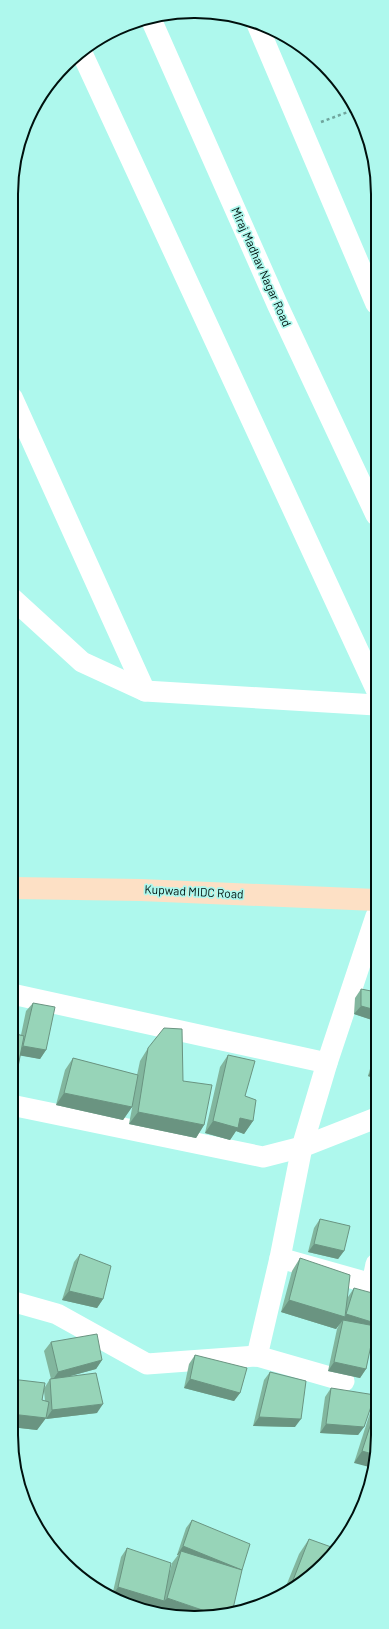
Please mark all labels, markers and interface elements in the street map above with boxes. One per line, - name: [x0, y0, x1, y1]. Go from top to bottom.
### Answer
- street label: Miraj Madhav Nagar Road: [229, 205, 295, 329]
- street label: Kupwad MIDC Road: [144, 881, 244, 901]

